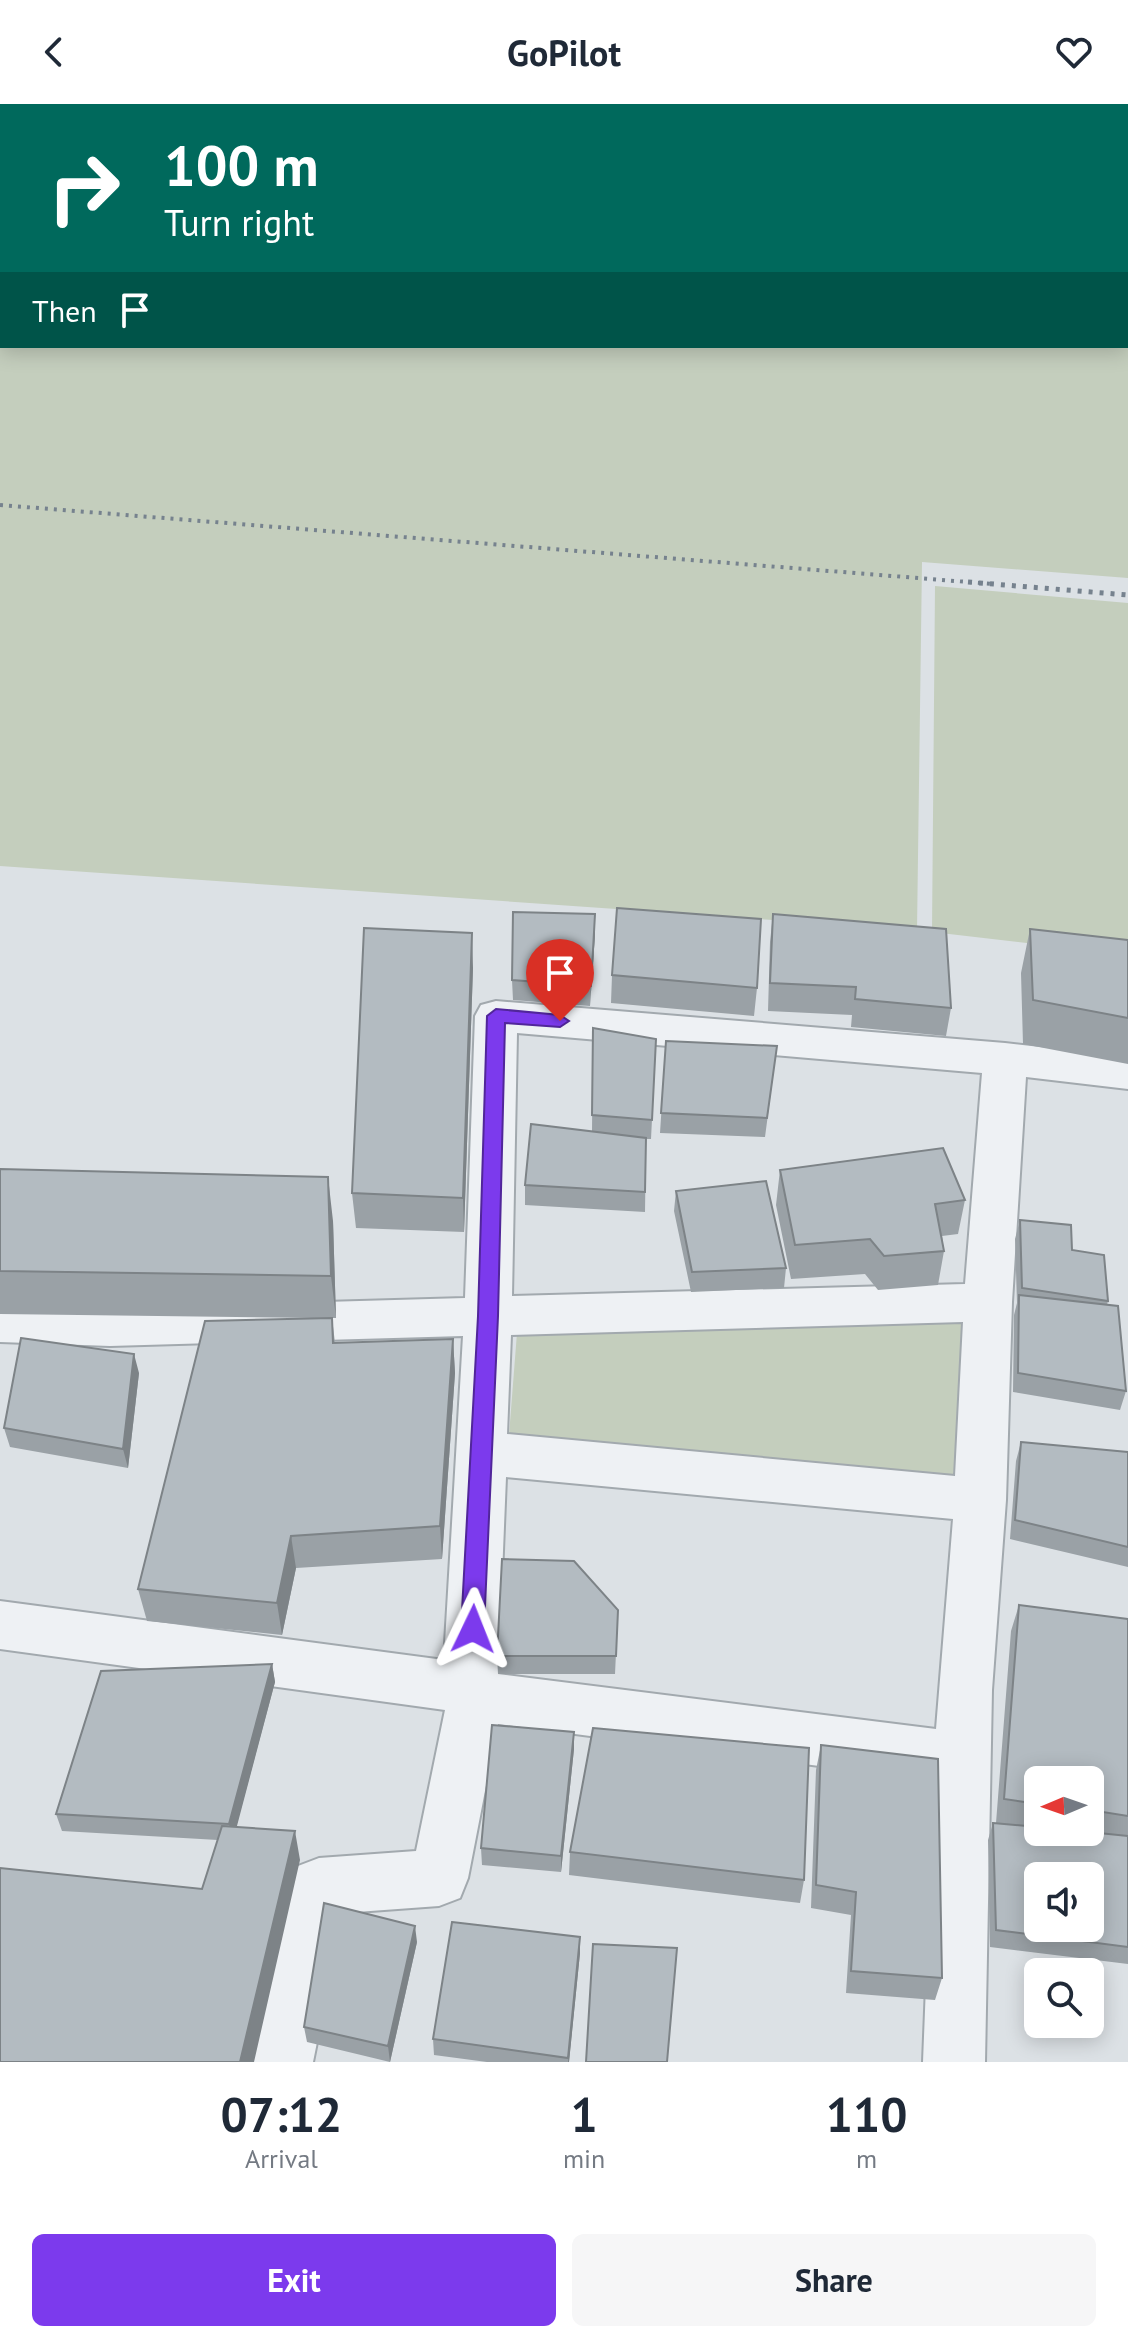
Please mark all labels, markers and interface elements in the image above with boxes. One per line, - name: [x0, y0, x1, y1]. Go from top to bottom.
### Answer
- text: GoPilot: [507, 29, 621, 76]
- icon: back: [32, 30, 76, 74]
- icon: heart: [1052, 30, 1096, 74]
- text: 100 m: [164, 129, 319, 201]
- icon: right: [32, 136, 136, 240]
- text: Turn right: [164, 199, 314, 246]
- icon: arrive: [113, 288, 157, 332]
- text: Then: [32, 291, 97, 330]
- pin: [526, 939, 594, 1021]
- icon: arrive: [538, 951, 582, 995]
- position arrow: [431, 1587, 515, 1671]
- north arrow: [1024, 1766, 1104, 1846]
- map controls: [1024, 1766, 1104, 2038]
- button: sound: [1024, 1862, 1104, 1942]
- button: search: [1024, 1958, 1104, 2038]
- text: 07:12: [221, 2083, 342, 2145]
- text: 1: [570, 2083, 598, 2145]
- text: 110: [826, 2083, 907, 2145]
- text: Arrival: [245, 2142, 318, 2175]
- text: min: [563, 2142, 605, 2175]
- text: m: [856, 2142, 877, 2175]
- button: Exit: [32, 2234, 556, 2326]
- button: Share: [572, 2234, 1096, 2326]

